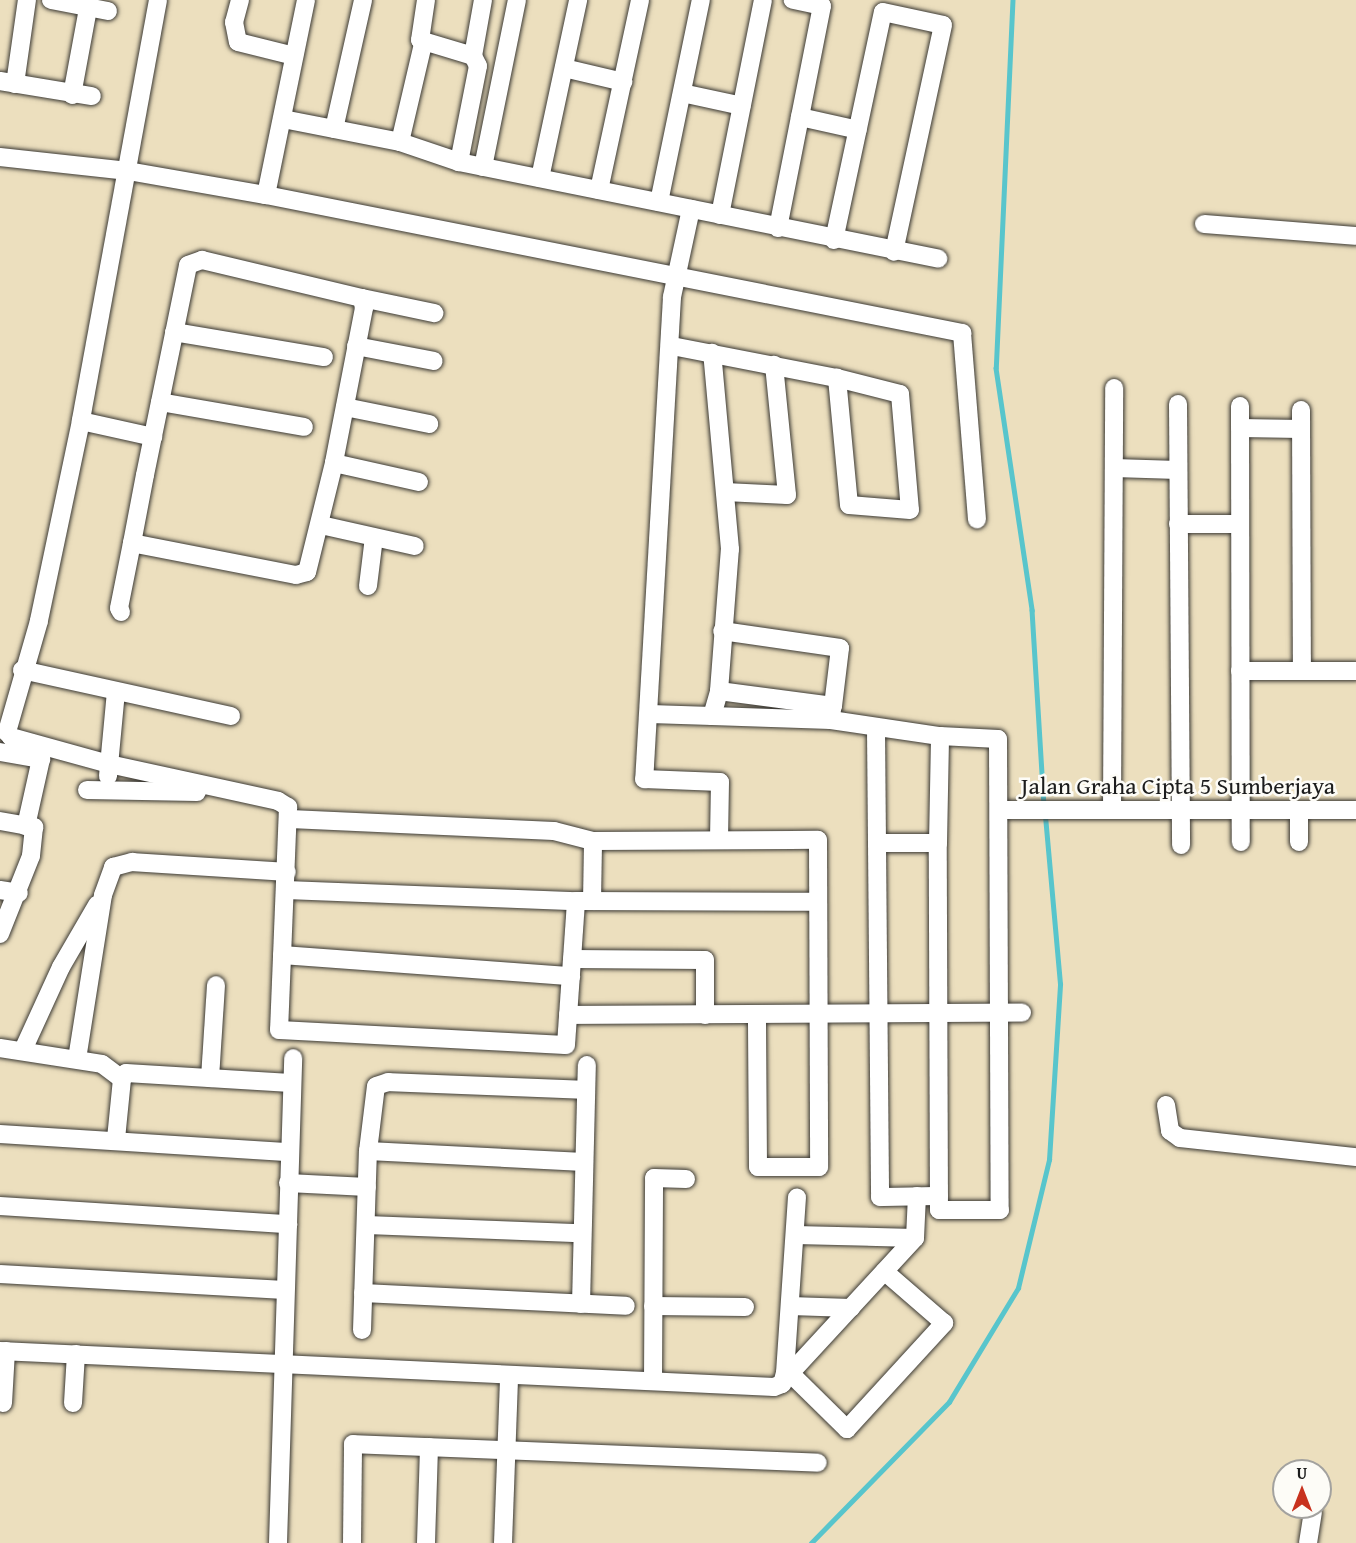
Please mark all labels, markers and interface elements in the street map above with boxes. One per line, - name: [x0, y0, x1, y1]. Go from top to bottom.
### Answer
- street label: Jalan Graha Cipta 5 Sumberjaya: [1021, 772, 1335, 800]
- north arrow: [1272, 1459, 1332, 1519]
- text: U: [1297, 1461, 1307, 1485]

